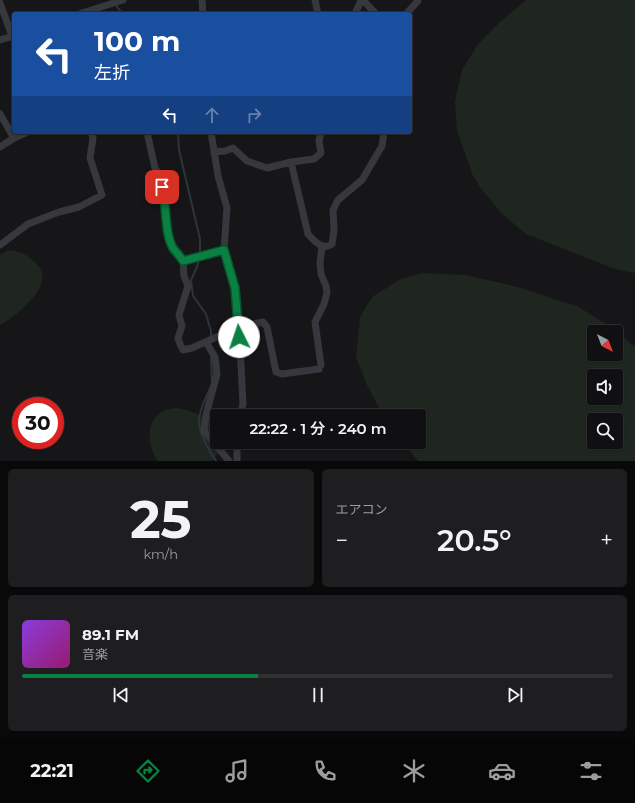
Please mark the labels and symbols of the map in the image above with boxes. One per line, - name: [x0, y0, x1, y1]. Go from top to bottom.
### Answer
- pin: [145, 170, 179, 204]
- position arrow: [218, 316, 260, 358]
- north arrow: [587, 325, 623, 361]
- speed limit sign: 30: [12, 397, 64, 449]

